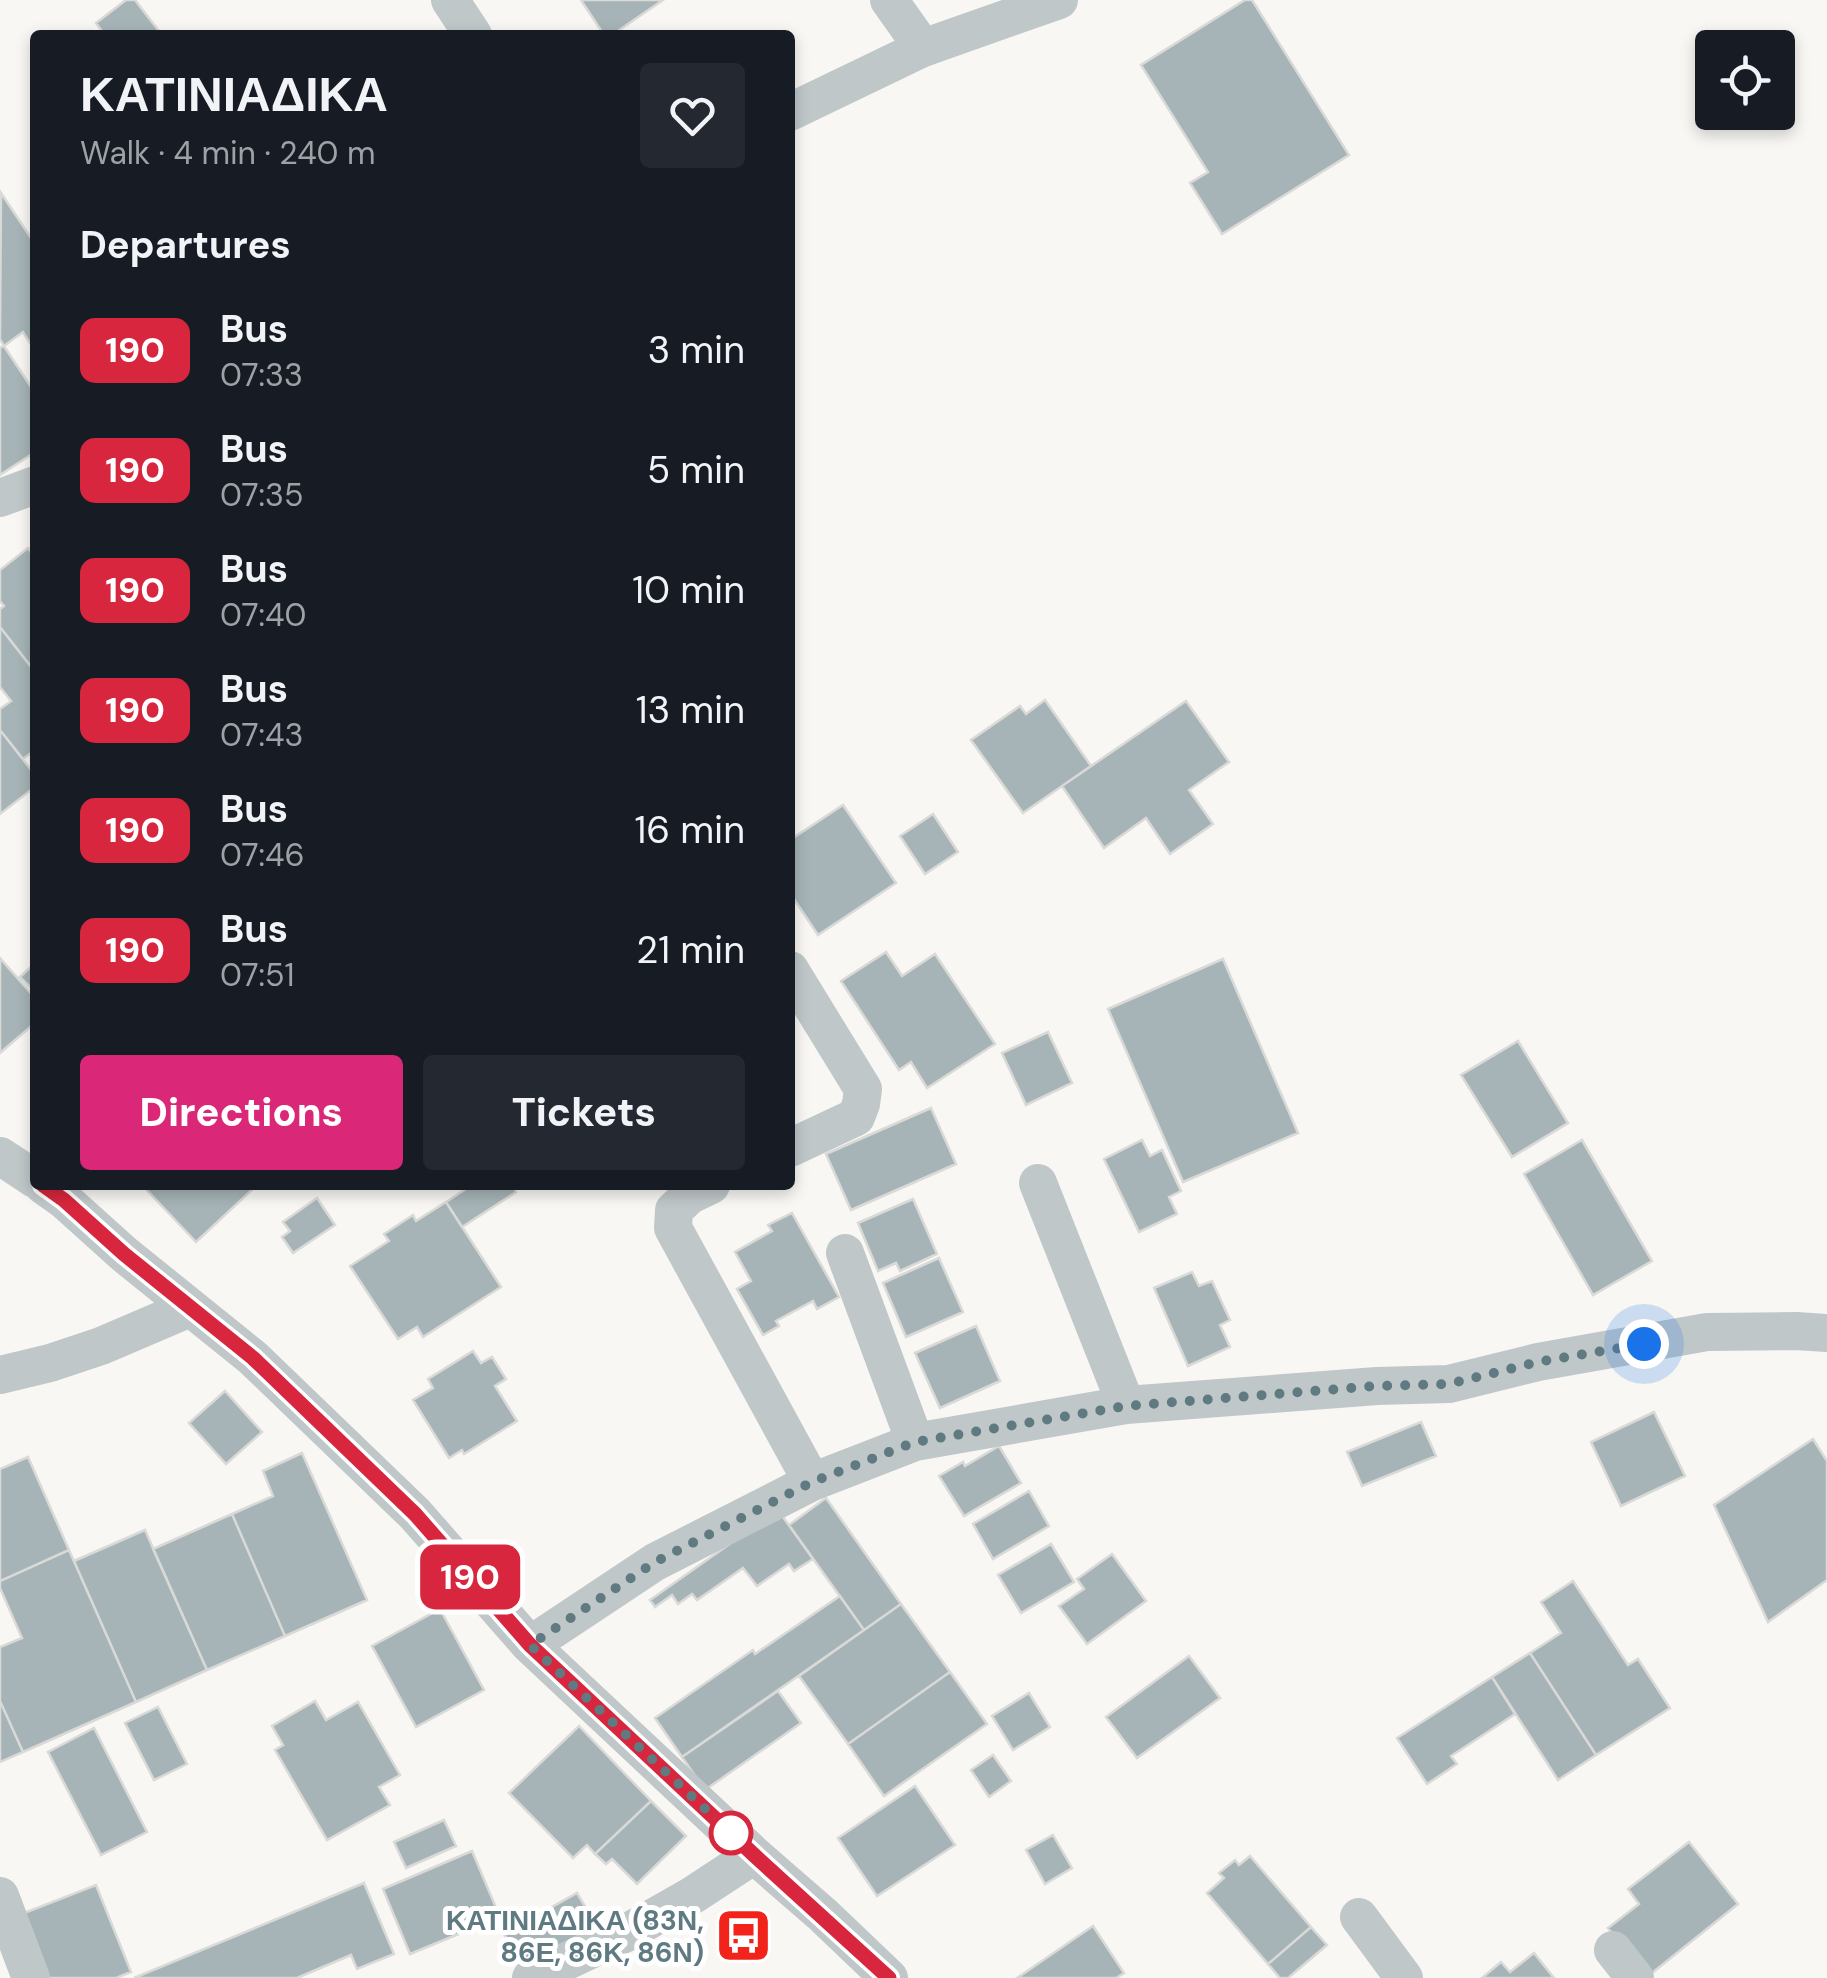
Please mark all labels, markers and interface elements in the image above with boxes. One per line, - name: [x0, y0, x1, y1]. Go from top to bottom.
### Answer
- map controls: [1695, 30, 1795, 130]
- button: locate: [1695, 30, 1795, 130]
- text: ΚΑΤΙΝΙΑΔΙΚΑ: [80, 63, 388, 126]
- button: heart: [640, 63, 745, 168]
- text: Walk · 4 min · 240 m: [80, 132, 376, 174]
- text: Departures: [80, 220, 291, 270]
- text: Bus: [220, 304, 288, 354]
- text: 3 min: [648, 325, 745, 375]
- text: 190: [105, 327, 165, 373]
- text: 07:33: [220, 354, 303, 396]
- text: Bus: [220, 424, 288, 474]
- text: 5 min: [647, 445, 745, 495]
- text: 190: [105, 447, 165, 493]
- text: 07:35: [220, 474, 303, 516]
- text: Bus: [220, 544, 288, 594]
- text: 10 min: [632, 565, 745, 615]
- text: 190: [105, 567, 165, 613]
- text: 07:40: [220, 594, 306, 636]
- text: Bus: [220, 664, 288, 714]
- text: 13 min: [636, 685, 745, 735]
- text: 190: [105, 687, 165, 733]
- text: 07:43: [220, 714, 303, 756]
- text: Bus: [220, 784, 288, 834]
- text: 16 min: [634, 805, 745, 855]
- text: 190: [105, 807, 165, 853]
- text: 07:46: [220, 834, 305, 876]
- text: Bus: [220, 904, 288, 954]
- text: 21 min: [636, 925, 745, 975]
- text: 190: [105, 927, 165, 973]
- text: 07:51: [220, 954, 295, 996]
- button: Directions: [80, 1055, 403, 1170]
- button: Tickets: [423, 1055, 745, 1170]
- your location: [1619, 1319, 1669, 1369]
- line badge: 190: [412, 1544, 528, 1610]
- text: 190: [440, 1554, 500, 1600]
- unlabelled marker: [710, 1812, 752, 1854]
- place label: ΚΑΤΙΝΙΑΔΙΚΑ (83Ν, 86Ε, 86Κ, 86Ν): [446, 1902, 704, 1971]
- bus stop icon: ΚΑΤΙΝΙΑΔΙΚΑ (83Ν, 86Ε, 86Κ, 86Ν): [713, 1906, 773, 1966]

